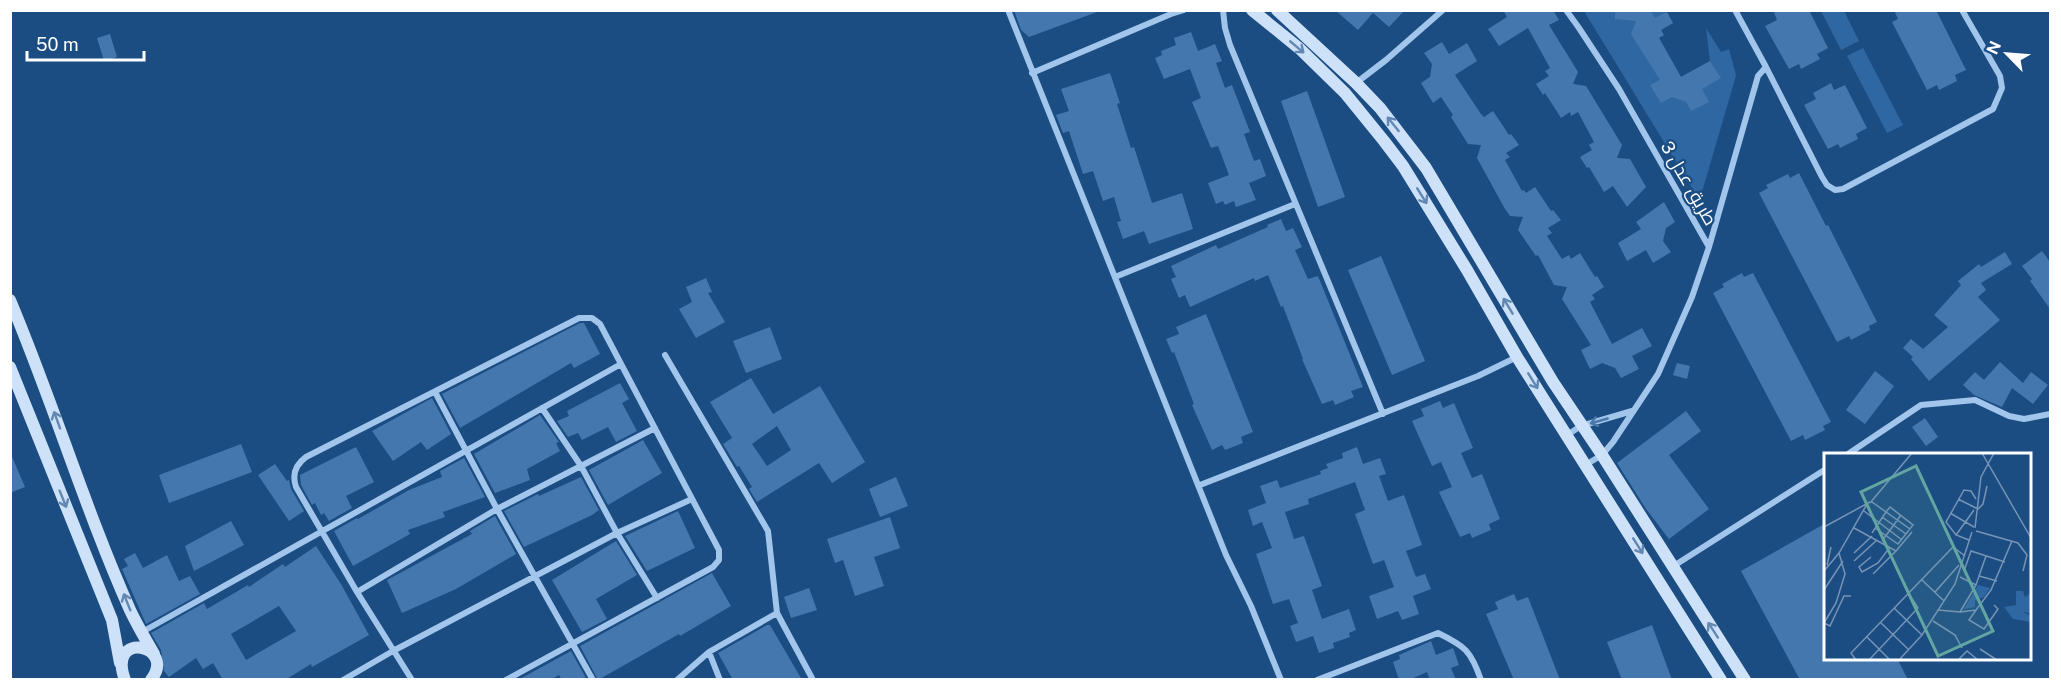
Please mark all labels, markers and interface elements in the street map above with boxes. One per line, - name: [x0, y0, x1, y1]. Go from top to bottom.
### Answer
- scale bar: [27, 24, 144, 62]
- north arrow: [1977, 24, 2037, 84]
- text: 50 m: [36, 34, 79, 55]
- text: N: [1983, 38, 2005, 58]
- one-way arrow: [1289, 41, 1305, 54]
- one-way arrow: [1386, 116, 1399, 132]
- street label: طريق عدل 3: [1655, 137, 1721, 230]
- one-way arrow: [1416, 187, 1428, 204]
- one-way arrow: [1502, 298, 1514, 315]
- one-way arrow: [1527, 372, 1539, 389]
- one-way arrow: [51, 412, 62, 430]
- one-way arrow: [1590, 416, 1609, 427]
- inset map: [1824, 453, 2031, 660]
- one-way arrow: [58, 489, 69, 508]
- one-way arrow: [1632, 537, 1644, 554]
- one-way arrow: [121, 594, 132, 612]
- one-way arrow: [1707, 622, 1720, 639]

